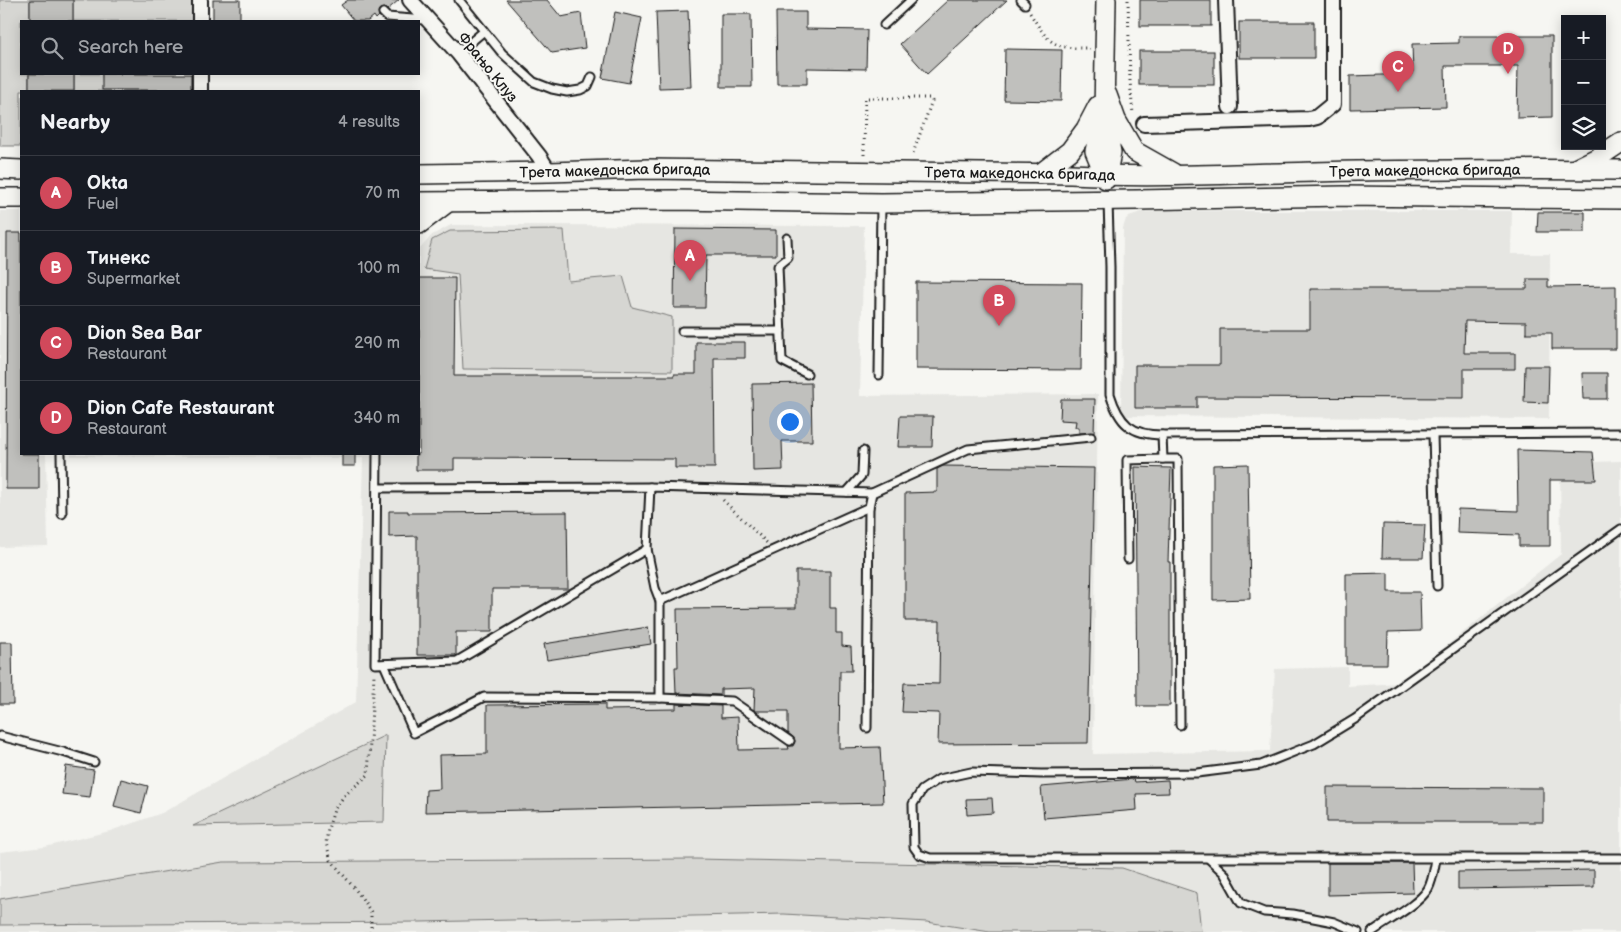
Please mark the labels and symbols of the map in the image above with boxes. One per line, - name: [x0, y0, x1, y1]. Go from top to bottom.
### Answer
- street label: Фрањо Клуз: [454, 28, 522, 106]
- pin: D: [1492, 33, 1524, 74]
- pin: C: [1382, 51, 1414, 92]
- street label: Трета македонска бригада: [519, 160, 711, 182]
- street label: Трета македонска бригада: [1329, 161, 1521, 182]
- street label: Трета македонска бригада: [924, 163, 1116, 185]
- pin: A: [674, 240, 706, 281]
- pin: B: [983, 285, 1015, 326]
- your location: [777, 409, 803, 435]

